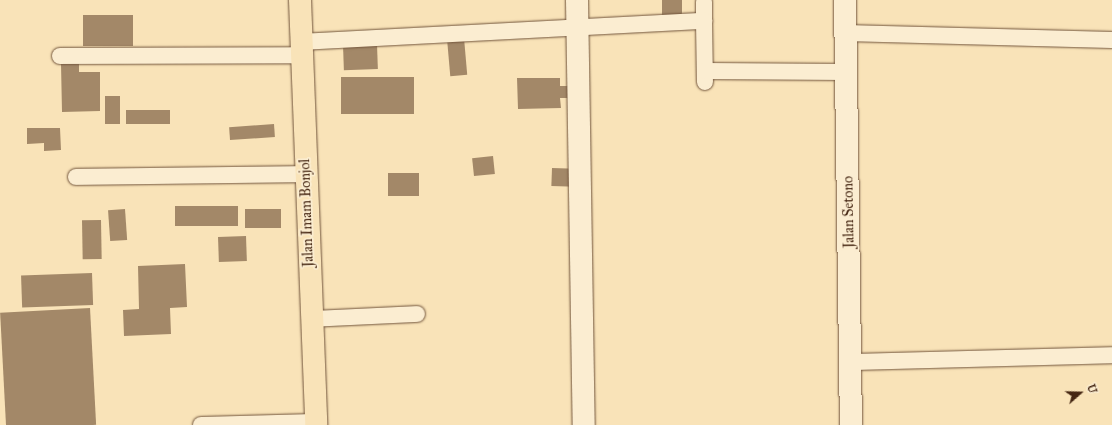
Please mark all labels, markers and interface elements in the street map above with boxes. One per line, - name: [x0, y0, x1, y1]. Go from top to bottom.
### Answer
- street label: Jalan Imam Bonjol: [297, 159, 317, 267]
- street label: Jalan Setono: [840, 176, 858, 248]
- north arrow: [1060, 373, 1100, 413]
- text: U: [1084, 382, 1099, 395]

